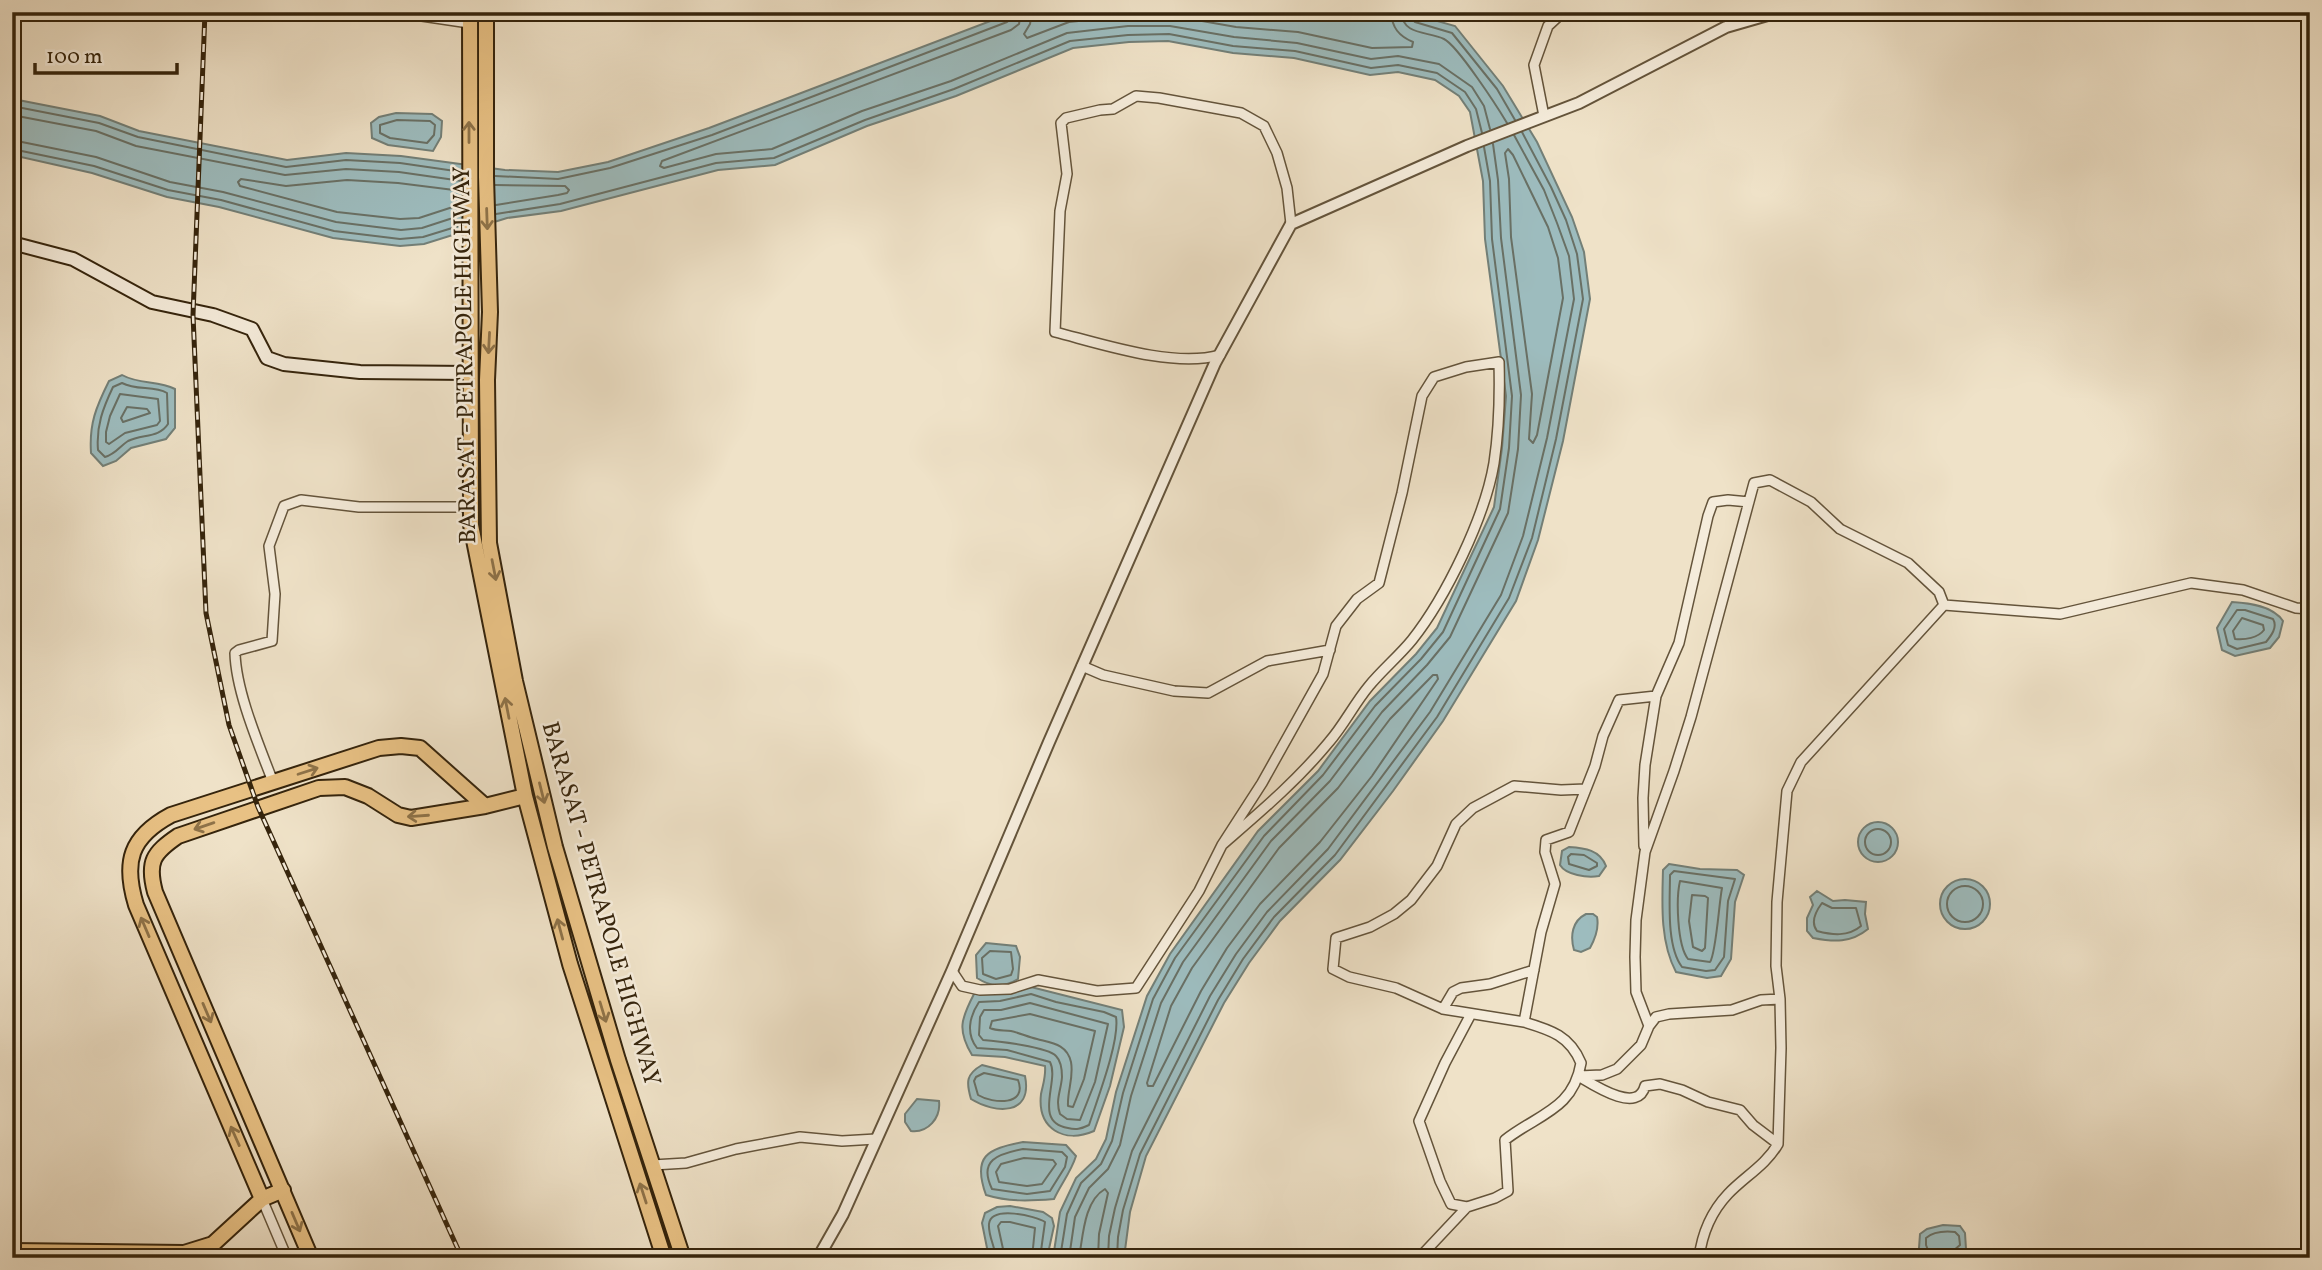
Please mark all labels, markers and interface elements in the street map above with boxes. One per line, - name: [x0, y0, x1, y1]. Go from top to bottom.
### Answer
- scale bar: [35, 32, 177, 76]
- text: 100 m: [46, 43, 103, 72]
- one-way arrow: [462, 121, 476, 144]
- street label: BARASAT - PETRAPOLE HIGHWAY: [446, 166, 486, 544]
- one-way arrow: [481, 207, 494, 230]
- one-way arrow: [482, 332, 495, 355]
- one-way arrow: [488, 558, 502, 581]
- one-way arrow: [500, 697, 514, 720]
- street label: BARASAT - PETRAPOLE HIGHWAY: [532, 718, 668, 1090]
- one-way arrow: [297, 764, 319, 777]
- one-way arrow: [535, 781, 549, 804]
- one-way arrow: [407, 809, 430, 822]
- one-way arrow: [194, 821, 216, 833]
- one-way arrow: [138, 917, 151, 938]
- one-way arrow: [553, 918, 566, 940]
- one-way arrow: [598, 1000, 610, 1022]
- one-way arrow: [201, 1001, 214, 1023]
- one-way arrow: [228, 1126, 241, 1147]
- one-way arrow: [636, 1182, 649, 1204]
- one-way arrow: [290, 1211, 303, 1232]

